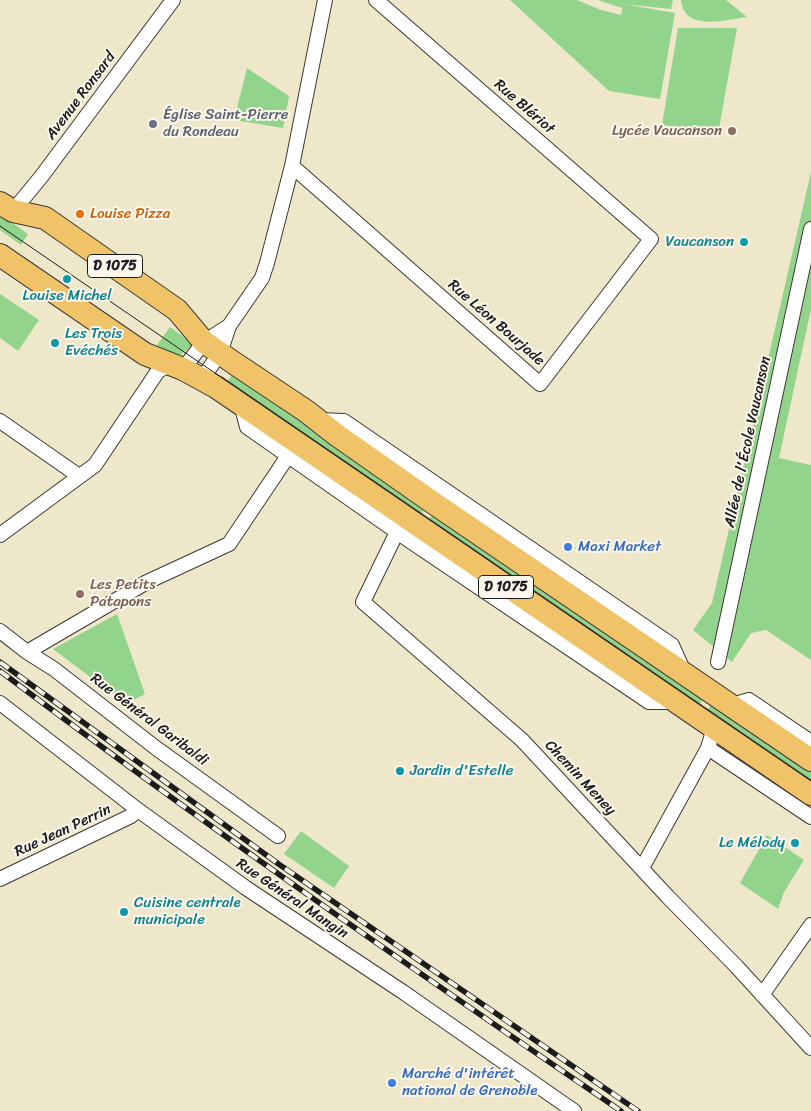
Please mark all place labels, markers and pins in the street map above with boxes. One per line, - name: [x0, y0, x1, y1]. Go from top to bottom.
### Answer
- place label: Église Saint-Pierre du Rondeau: [163, 106, 288, 141]
- marker: Église Saint-Pierre du Rondeau: [147, 118, 159, 130]
- place label: Lycée Vaucanson: [612, 122, 722, 140]
- marker: Lycée Vaucanson: [726, 125, 738, 137]
- place label: Louise Pizza: [90, 205, 170, 223]
- marker: Louise Pizza: [74, 208, 86, 220]
- place label: Vaucanson: [666, 233, 734, 251]
- marker: Vaucanson: [738, 236, 750, 248]
- marker: Louise Michel: [61, 273, 73, 285]
- place label: Louise Michel: [23, 287, 111, 305]
- place label: Les Trois Evéchés: [65, 325, 122, 360]
- marker: Les Trois Evéchés: [49, 337, 61, 349]
- place label: Maxi Market: [578, 538, 661, 556]
- marker: Maxi Market: [562, 541, 574, 553]
- place label: Les Petits Patapons: [90, 576, 156, 611]
- marker: Les Petits Patapons: [74, 588, 86, 600]
- place label: Jardin d'Estelle: [410, 762, 514, 780]
- marker: Jardin d'Estelle: [394, 765, 406, 777]
- place label: Le Mélody: [719, 834, 785, 852]
- marker: Le Mélody: [789, 837, 801, 849]
- place label: Cuisine centrale municipale: [134, 894, 241, 929]
- marker: Cuisine centrale municipale: [118, 906, 130, 918]
- place label: Marché d'intérêt national de Grenoble: [402, 1065, 538, 1100]
- marker: Marché d'intérêt national de Grenoble: [386, 1077, 398, 1089]

